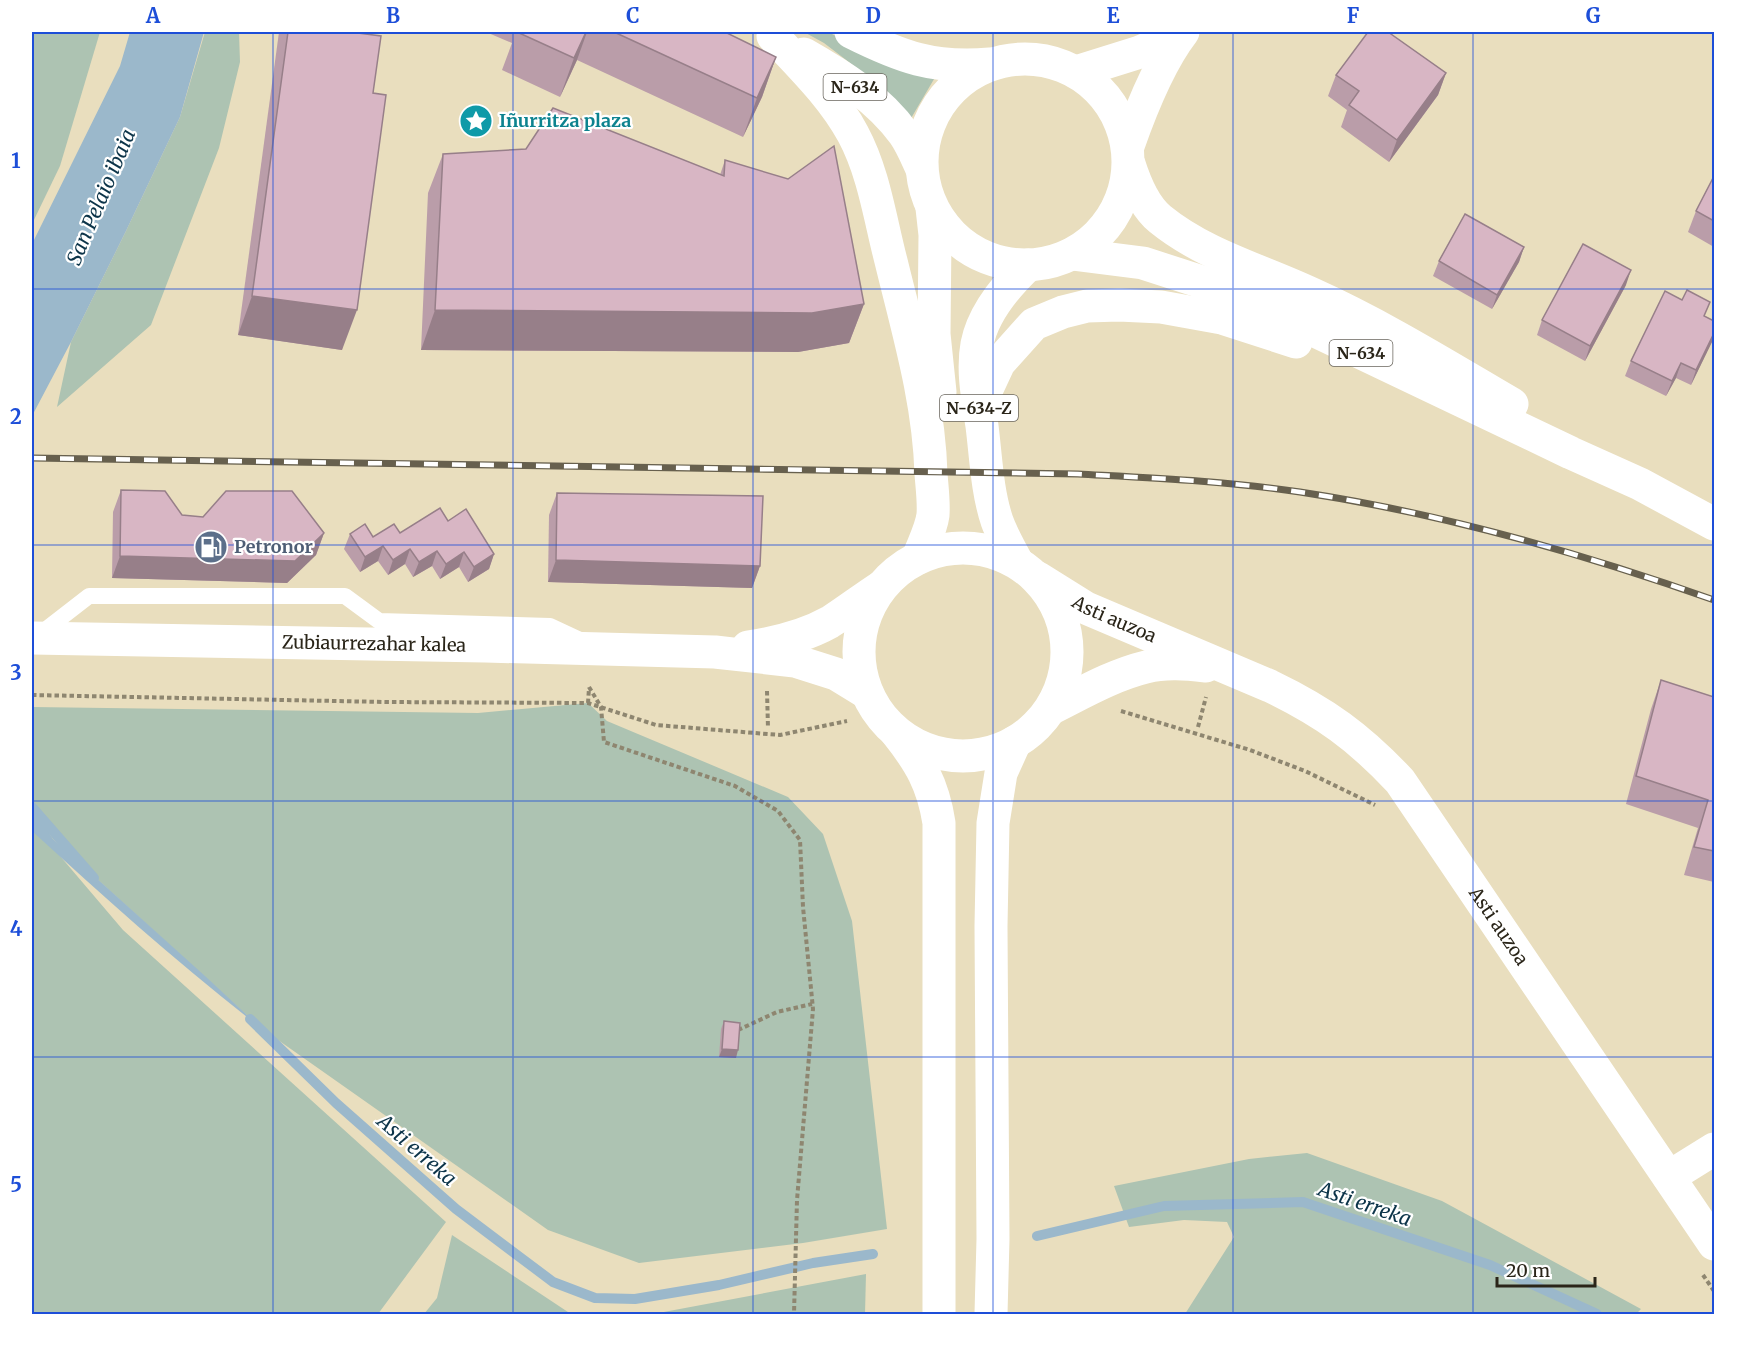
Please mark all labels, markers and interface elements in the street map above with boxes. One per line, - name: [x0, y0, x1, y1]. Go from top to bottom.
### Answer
- text: A: [145, 3, 161, 28]
- text: B: [386, 3, 400, 28]
- text: C: [626, 3, 640, 28]
- text: D: [865, 3, 881, 28]
- text: E: [1106, 3, 1120, 28]
- text: F: [1347, 3, 1360, 28]
- text: G: [1586, 3, 1601, 28]
- road number: N-634: [824, 74, 886, 100]
- place icon: Iñurritza plaza: [458, 103, 494, 139]
- place label: Iñurritza plaza: [499, 109, 631, 132]
- water label: San Pelaio ibaia: [61, 125, 140, 268]
- text: 1: [11, 148, 21, 173]
- road number: N-634: [1330, 340, 1392, 366]
- road number: N-634-Z: [940, 395, 1018, 421]
- text: 2: [10, 404, 22, 429]
- fuel station icon: Petronor: [193, 529, 229, 565]
- place label: Petronor: [234, 535, 313, 558]
- street label: Asti auzoa: [1067, 590, 1160, 648]
- street label: Zubiaurrezahar kalea: [282, 630, 467, 657]
- text: 3: [10, 660, 22, 685]
- street label: Asti auzoa: [1464, 882, 1534, 970]
- text: 4: [10, 916, 23, 941]
- water label: Asti erreka: [371, 1107, 462, 1191]
- text: 5: [10, 1172, 22, 1197]
- water label: Asti erreka: [1313, 1175, 1415, 1231]
- scale bar: [1497, 1250, 1594, 1288]
- text: 20 m: [1506, 1259, 1550, 1282]

